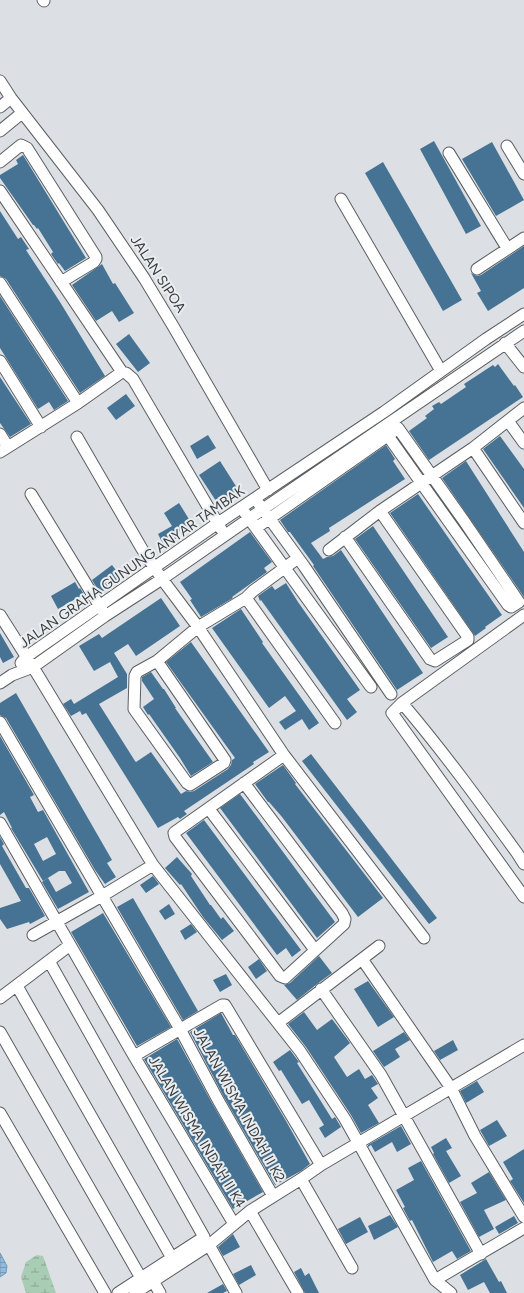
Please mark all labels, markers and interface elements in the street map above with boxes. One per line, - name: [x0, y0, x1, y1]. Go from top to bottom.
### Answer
- street label: JALAN SIPOA: [127, 232, 190, 316]
- street label: JALAN GRAHA GUNUNG ANYAR TAMBAK: [16, 482, 248, 652]
- street label: JALAN WISMA INDAH II K2: [190, 1025, 288, 1185]
- street label: JALAN WISMA INDAH II K4: [145, 1053, 249, 1211]

